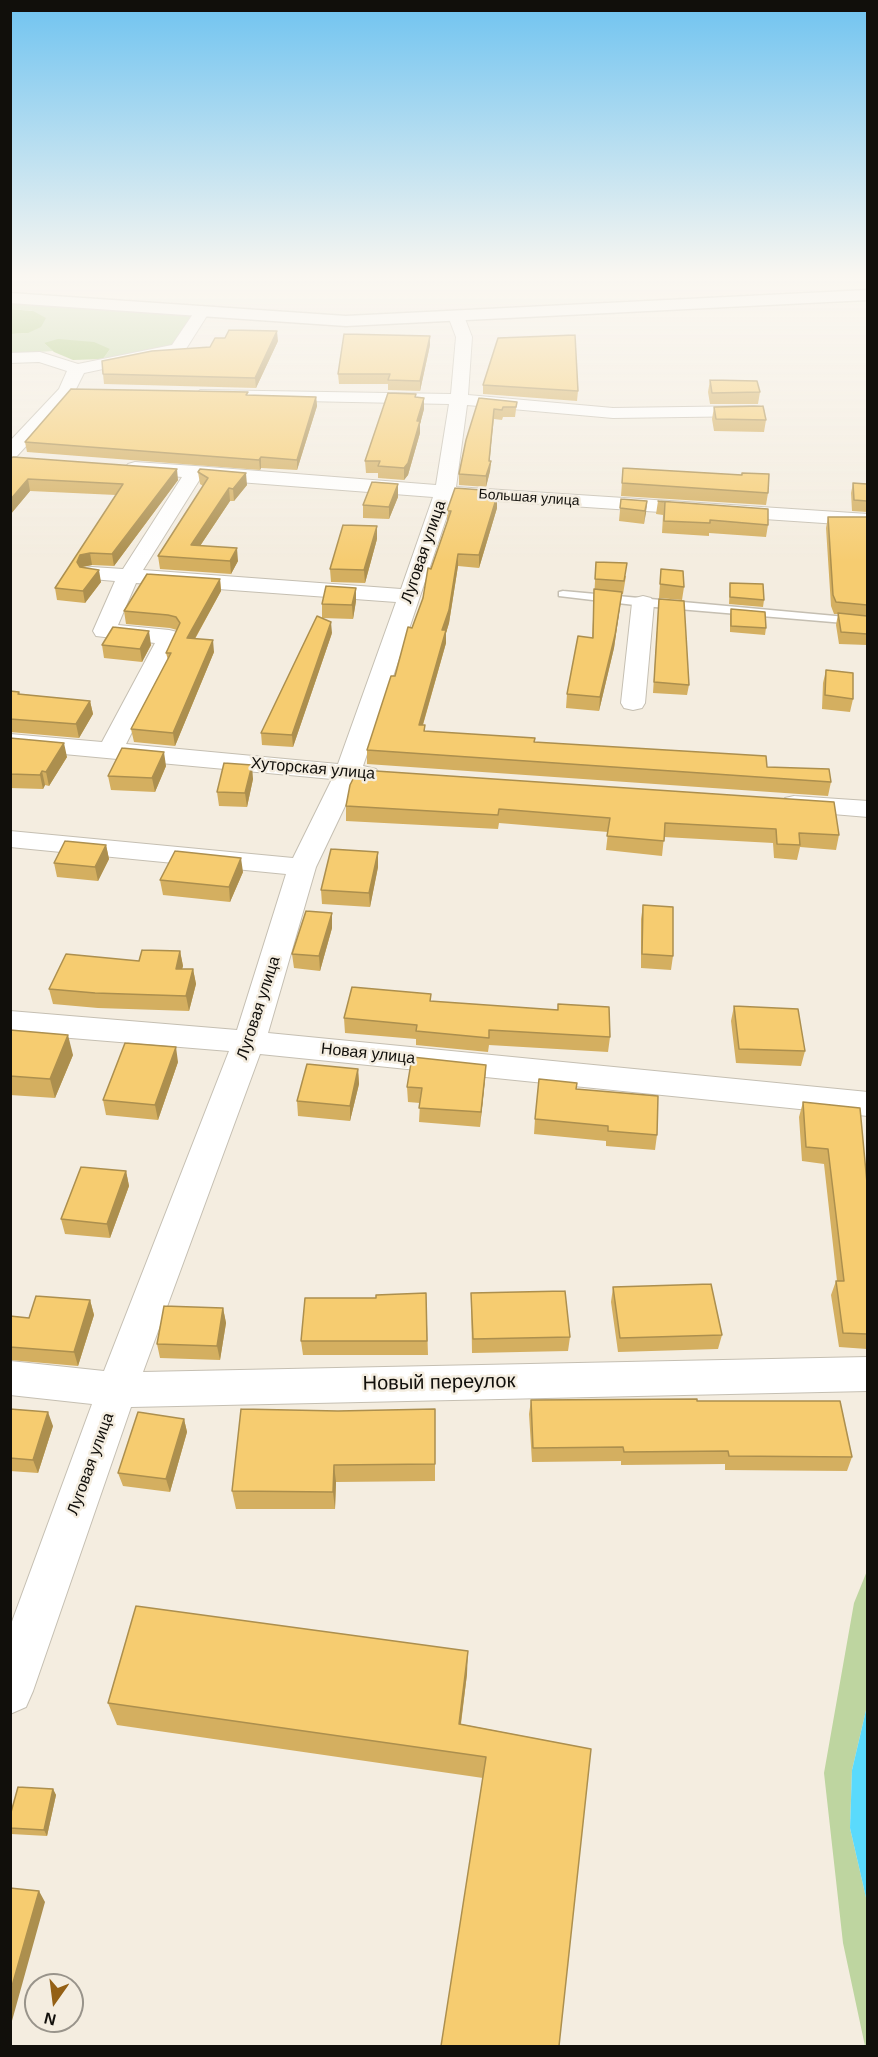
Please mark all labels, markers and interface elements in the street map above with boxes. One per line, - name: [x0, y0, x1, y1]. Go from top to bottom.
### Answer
- street label: Большая улица: [478, 486, 580, 510]
- street label: Луговая улица: [397, 498, 451, 606]
- street label: Хуторская улица: [250, 754, 376, 784]
- street label: Луговая улица: [233, 954, 285, 1062]
- street label: Новая улица: [320, 1039, 416, 1069]
- street label: Новый переулок: [363, 1370, 515, 1396]
- street label: Луговая улица: [64, 1410, 118, 1518]
- north arrow: [24, 1973, 84, 2033]
- text: N: [42, 2009, 58, 2029]

